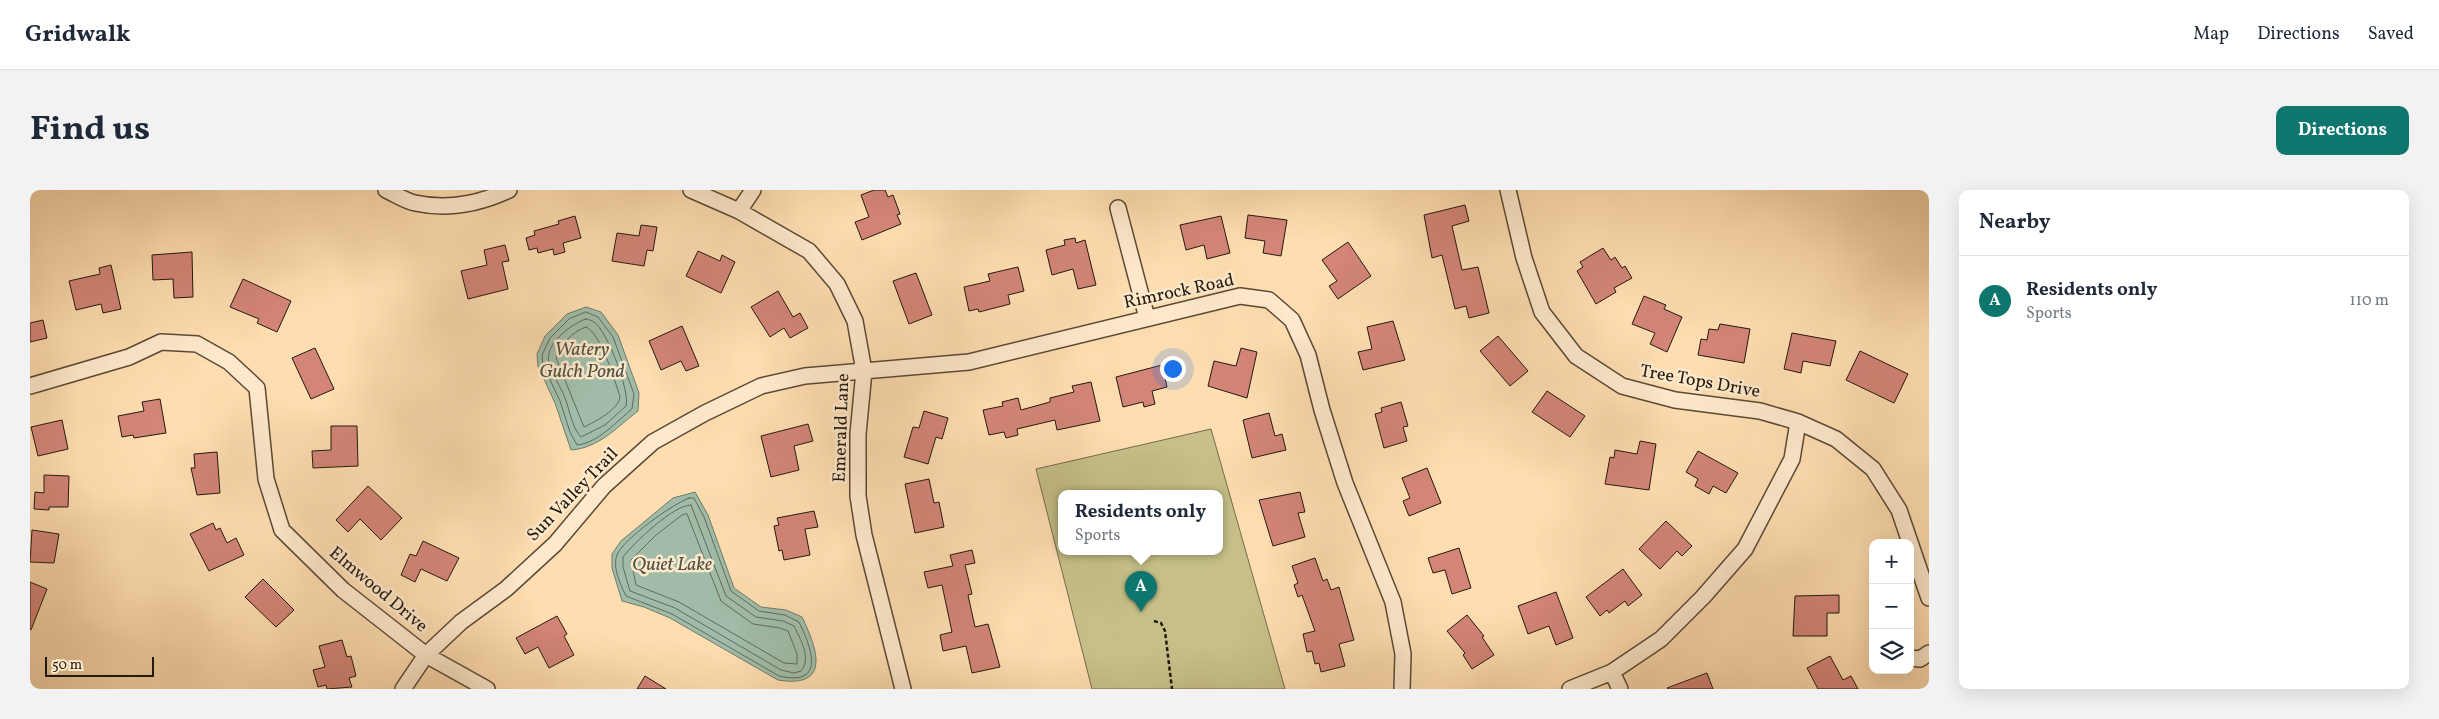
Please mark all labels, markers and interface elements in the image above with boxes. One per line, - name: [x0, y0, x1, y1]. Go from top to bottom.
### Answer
- text: Gridwalk: [25, 18, 131, 52]
- text: Map: [2193, 22, 2229, 47]
- text: Directions: [2257, 22, 2340, 47]
- text: Saved: [2368, 22, 2414, 47]
- text: Find us: [30, 106, 150, 154]
- button: Directions: [2276, 106, 2409, 155]
- text: Nearby: [1979, 208, 2050, 237]
- street label: Rimrock Road: [1121, 268, 1237, 316]
- text: Residents only: [2026, 277, 2157, 303]
- text: A: [1989, 290, 2001, 312]
- text: 110 m: [2350, 290, 2389, 312]
- text: Sports: [2026, 303, 2072, 325]
- water label: Watery Gulch Pond: [539, 337, 625, 385]
- your location: [1160, 356, 1186, 382]
- street label: Tree Tops Drive: [1638, 359, 1762, 405]
- street label: Emerald Lane: [828, 373, 856, 483]
- street label: Sun Valley Trail: [522, 442, 624, 548]
- popup: [1058, 490, 1223, 555]
- text: Residents only: [1075, 499, 1206, 525]
- text: Sports: [1075, 525, 1120, 547]
- map controls: [1869, 539, 1914, 674]
- button: +: [1869, 539, 1914, 584]
- street label: Elmwood Drive: [323, 541, 433, 639]
- water label: Quiet Lake: [632, 552, 712, 578]
- pin: A: [1125, 571, 1157, 612]
- button: −: [1869, 584, 1914, 629]
- button: layers: [1869, 629, 1914, 674]
- scale bar: [45, 654, 154, 677]
- text: 50 m: [52, 656, 82, 675]

